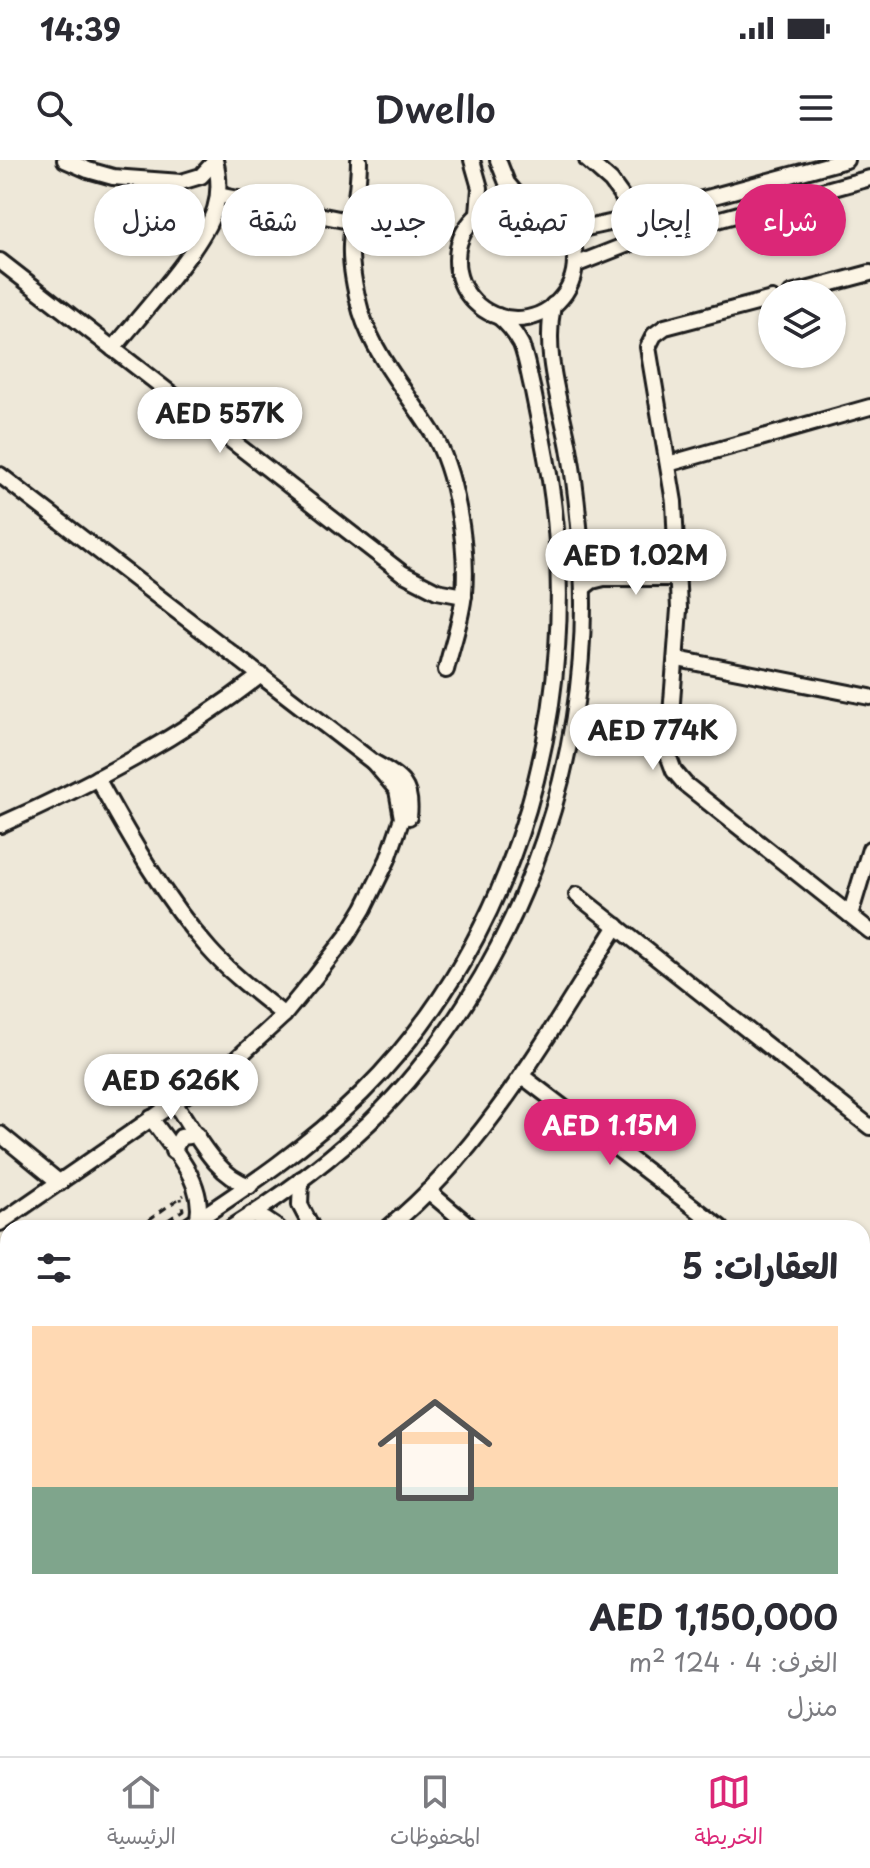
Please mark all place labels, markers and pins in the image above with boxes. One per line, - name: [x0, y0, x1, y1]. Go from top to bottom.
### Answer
- pin: AED 557K: [137, 387, 303, 455]
- pin: AED 1.02M: [544, 529, 728, 597]
- pin: AED 774K: [570, 704, 736, 772]
- pin: AED 626K: [88, 1054, 254, 1122]
- pin: AED 1.15M: [518, 1099, 702, 1167]

